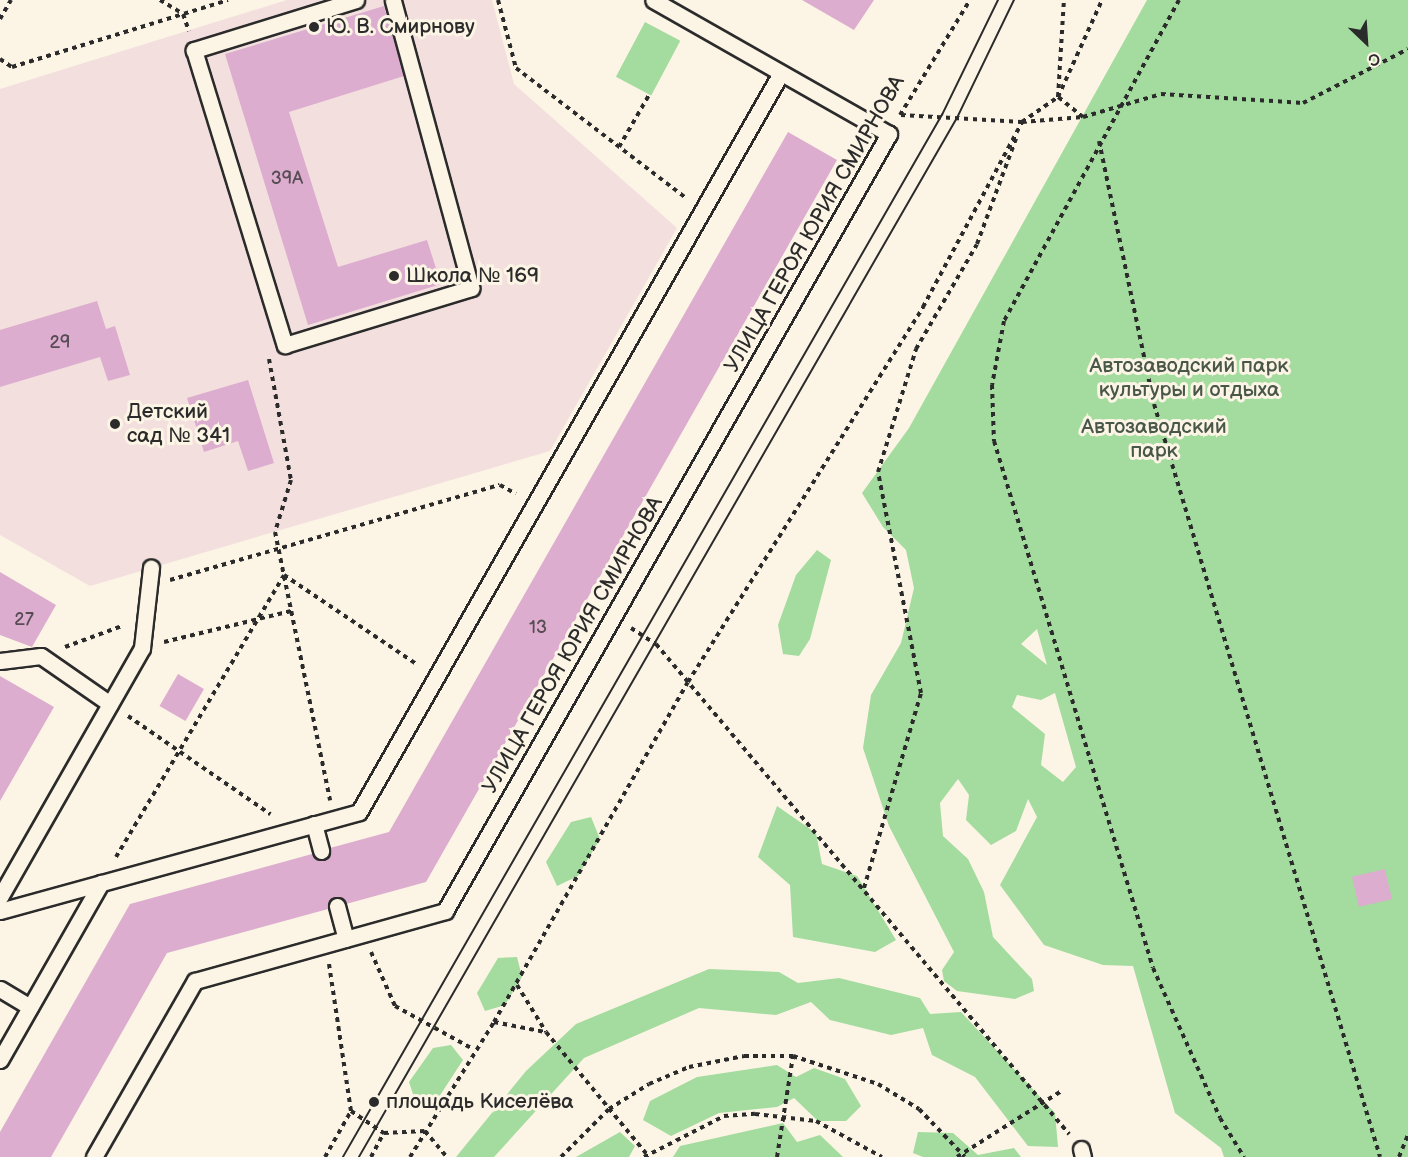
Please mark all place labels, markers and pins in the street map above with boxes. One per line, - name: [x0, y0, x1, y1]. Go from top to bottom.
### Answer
- place label: Ю. В. Смирнову: [326, 14, 475, 40]
- marker: Ю. В. Смирнову: [307, 20, 321, 34]
- place label: Школа № 169: [406, 263, 539, 289]
- marker: Школа № 169: [387, 269, 401, 283]
- place label: Детский сад № 341: [127, 399, 230, 449]
- marker: Детский сад № 341: [108, 417, 122, 431]
- place label: площадь Киселёва: [386, 1089, 574, 1115]
- marker: площадь Киселёва: [367, 1095, 381, 1109]

